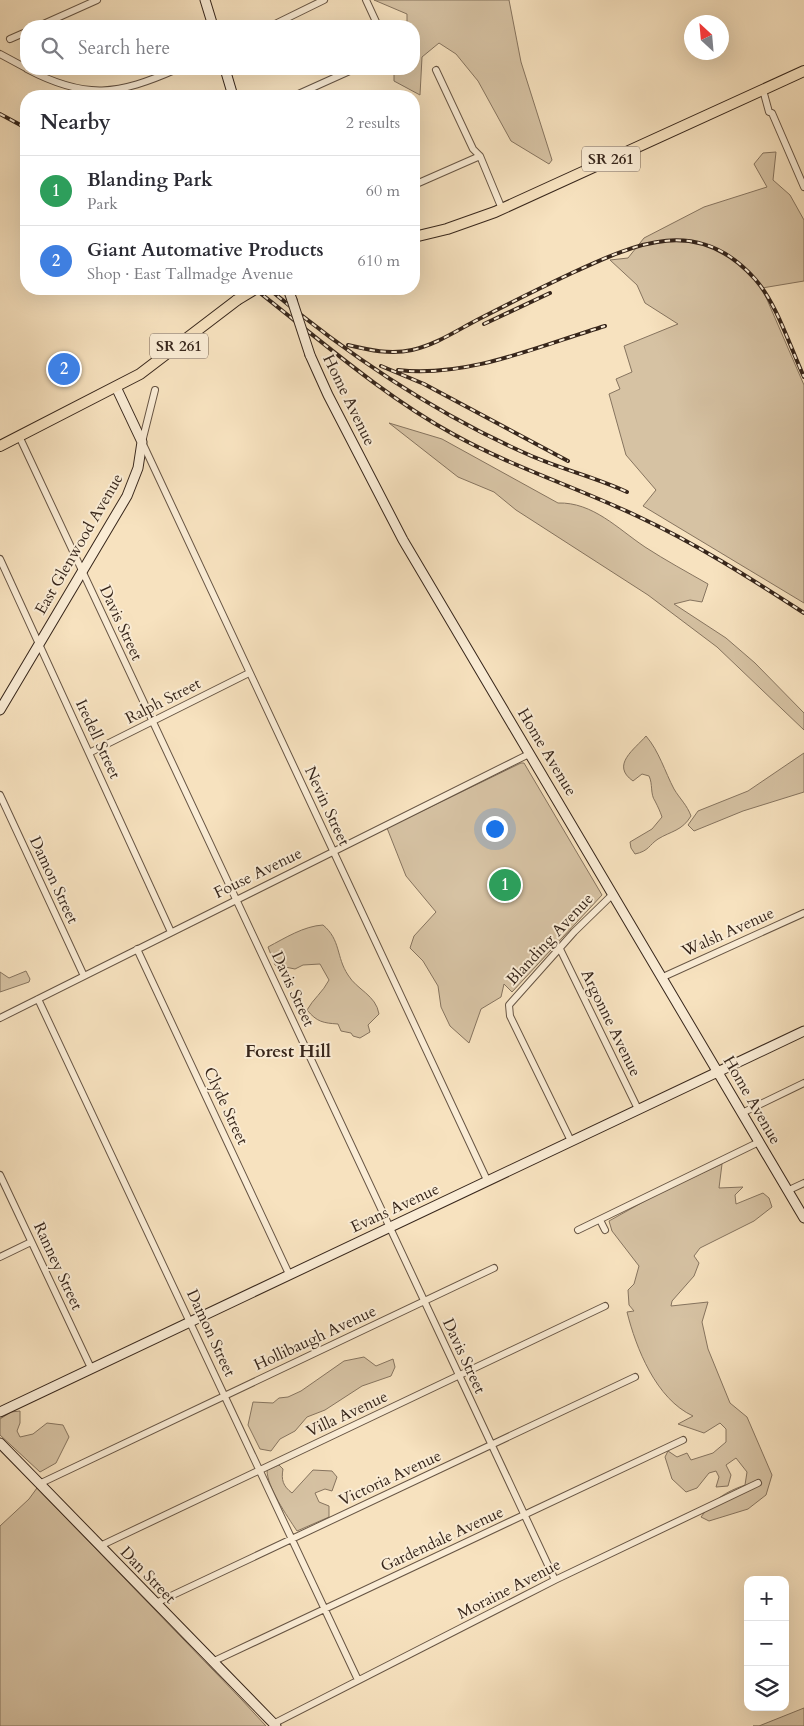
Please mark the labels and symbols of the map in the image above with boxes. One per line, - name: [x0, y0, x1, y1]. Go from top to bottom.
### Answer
- north arrow: [684, 15, 729, 60]
- road number: SR 261: [582, 146, 640, 172]
- road number: SR 261: [150, 334, 208, 358]
- pin: 2: [48, 350, 80, 388]
- street label: Home Avenue: [317, 351, 381, 449]
- street label: East Glenwood Avenue: [30, 469, 128, 619]
- street label: Davis Street: [94, 582, 148, 664]
- street label: Ralph Street: [121, 673, 205, 729]
- street label: Iredell Street: [70, 696, 126, 782]
- street label: Home Avenue: [512, 704, 582, 800]
- street label: Nevin Street: [299, 763, 355, 849]
- your location: [482, 816, 508, 842]
- street label: Damon Street: [24, 833, 84, 927]
- street label: Fouse Avenue: [210, 842, 306, 904]
- pin: 1: [489, 866, 521, 904]
- street label: Blanding Avenue: [502, 888, 598, 990]
- street label: Walsh Avenue: [677, 902, 778, 963]
- street label: Davis Street: [266, 948, 320, 1030]
- street label: Argonne Avenue: [576, 966, 646, 1080]
- district label: Forest Hill: [245, 1039, 331, 1064]
- street label: Home Avenue: [718, 1052, 786, 1148]
- street label: Clyde Street: [198, 1064, 254, 1148]
- street label: Evans Avenue: [347, 1178, 443, 1238]
- street label: Ranney Street: [28, 1218, 88, 1314]
- street label: Damon Street: [181, 1286, 241, 1380]
- street label: Hollibaugh Avenue: [250, 1300, 380, 1376]
- street label: Davis Street: [437, 1315, 491, 1397]
- street label: Villa Avenue: [303, 1386, 391, 1442]
- street label: Victoria Avenue: [335, 1445, 445, 1511]
- street label: Gardendale Avenue: [377, 1501, 507, 1577]
- street label: Dan Street: [115, 1542, 181, 1608]
- street label: Moraine Avenue: [453, 1553, 565, 1625]

